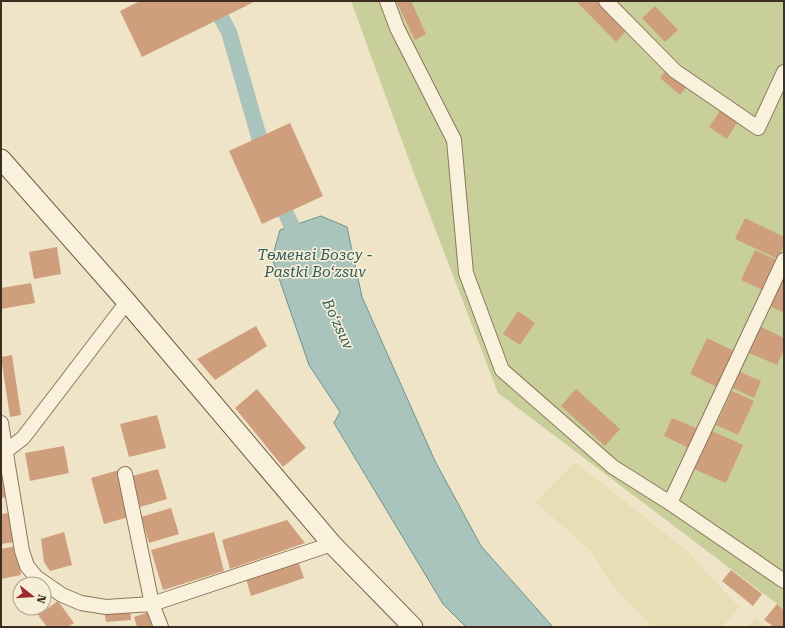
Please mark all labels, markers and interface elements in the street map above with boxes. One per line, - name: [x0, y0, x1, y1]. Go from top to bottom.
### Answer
- water label: Төменгі Бозсу - Pastki Boʻzsuv: [257, 246, 373, 281]
- water label: Boʻzsuv: [318, 295, 358, 353]
- north arrow: [12, 576, 52, 616]
- text: N: [33, 593, 49, 605]

